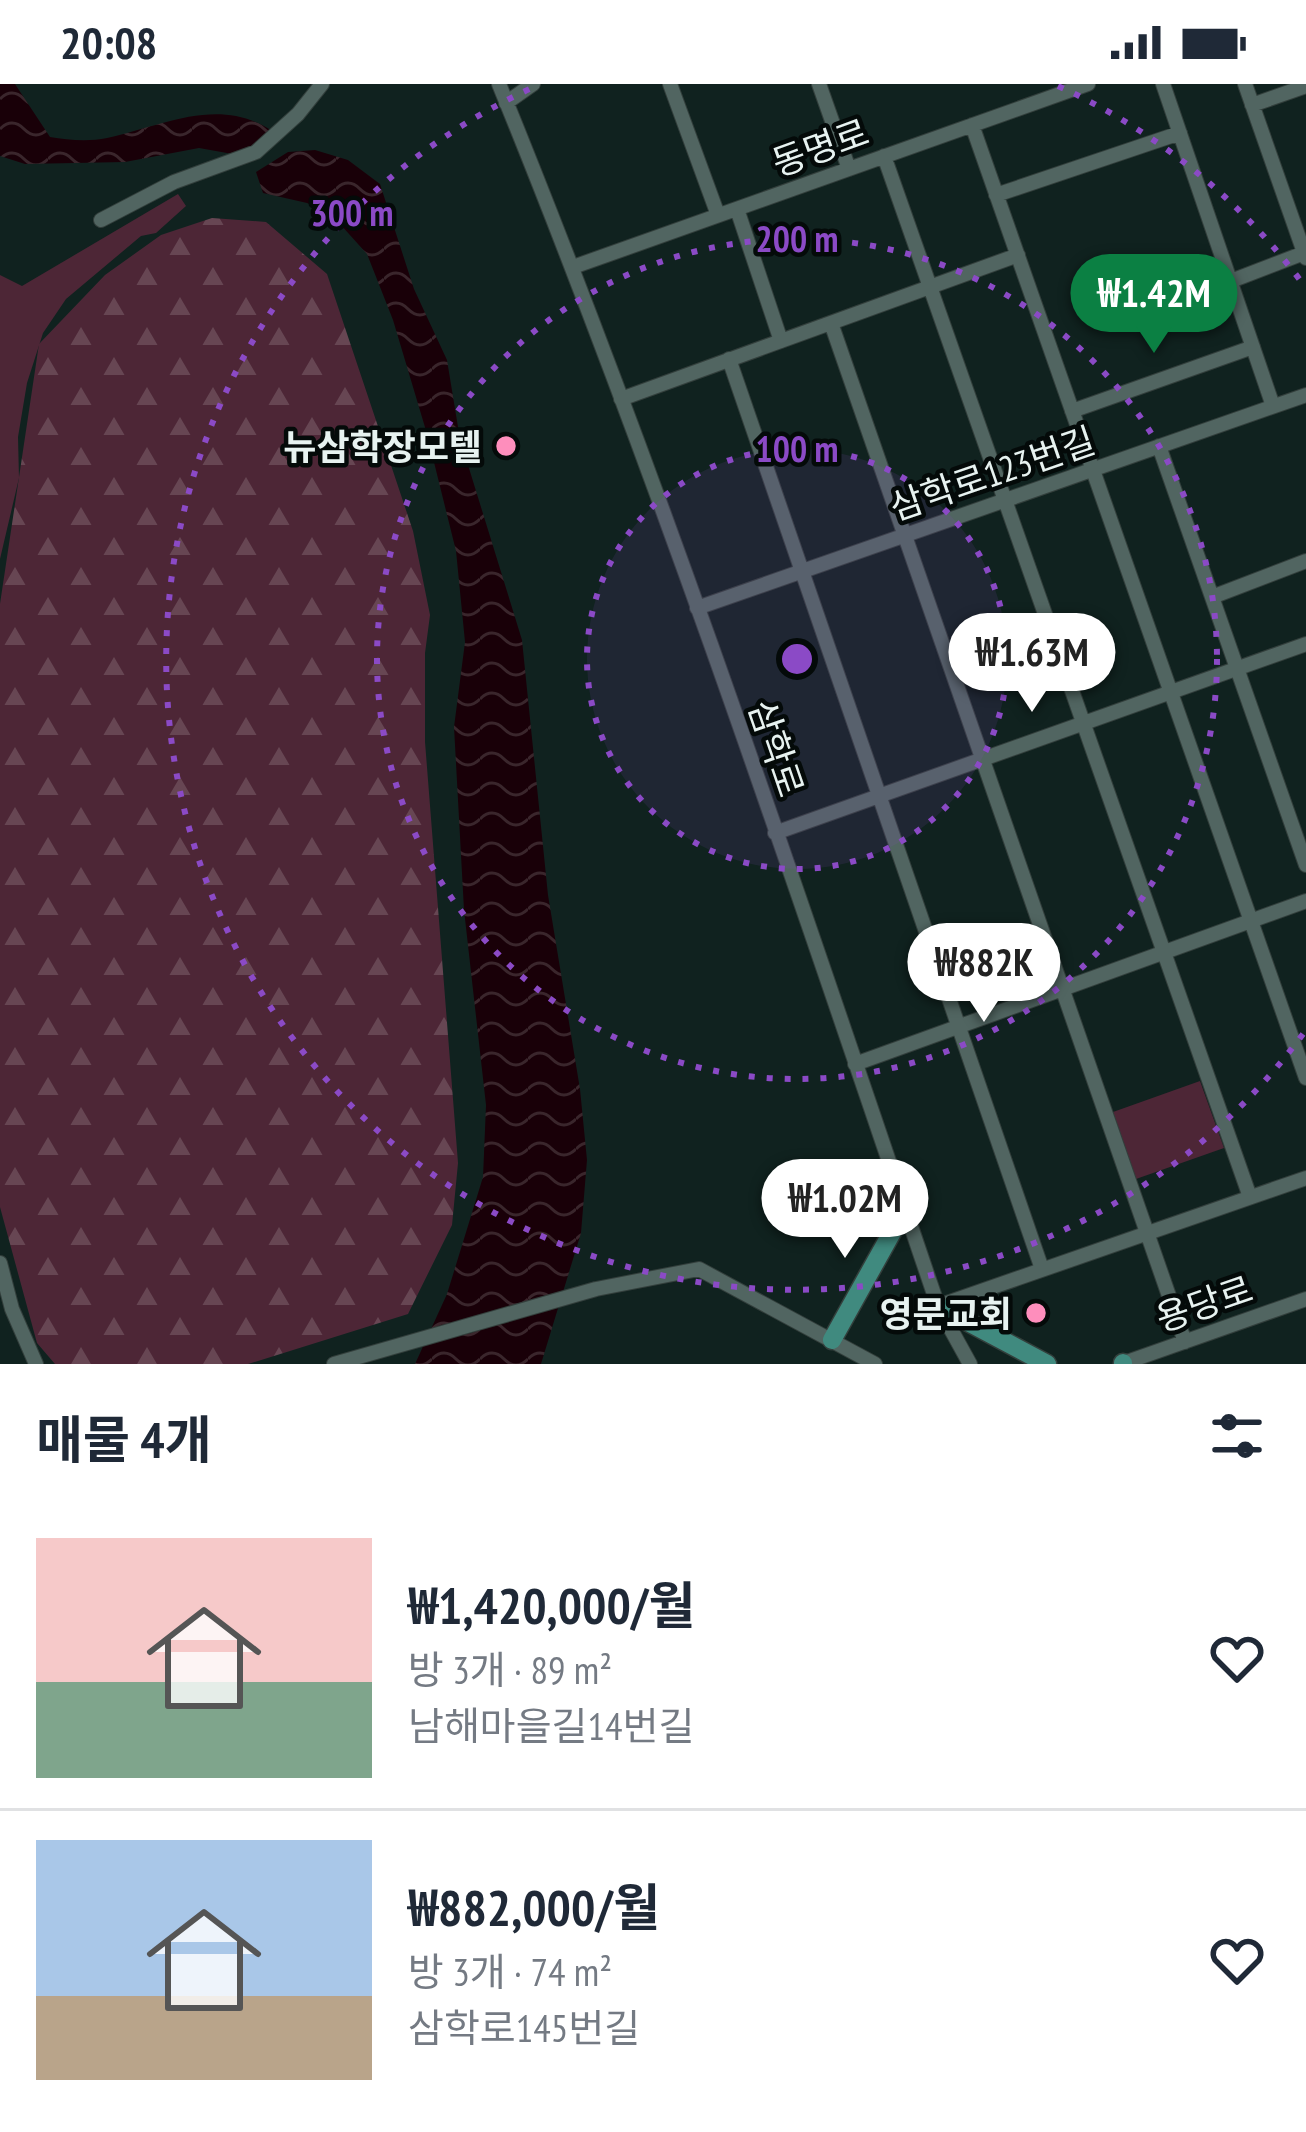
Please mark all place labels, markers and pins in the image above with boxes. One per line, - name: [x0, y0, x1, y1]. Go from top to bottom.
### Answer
- pin: ₩1.42M: [1056, 254, 1252, 356]
- place label: 뉴삼학장모텔: [283, 423, 482, 470]
- marker: 뉴삼학장모텔: [493, 433, 519, 459]
- pin: ₩1.63M: [934, 613, 1130, 715]
- centre of rings: [776, 638, 818, 680]
- pin: ₩882K: [900, 923, 1068, 1025]
- pin: ₩1.02M: [747, 1159, 943, 1261]
- place label: 영문교회: [880, 1290, 1012, 1337]
- marker: 영문교회: [1023, 1300, 1049, 1326]

